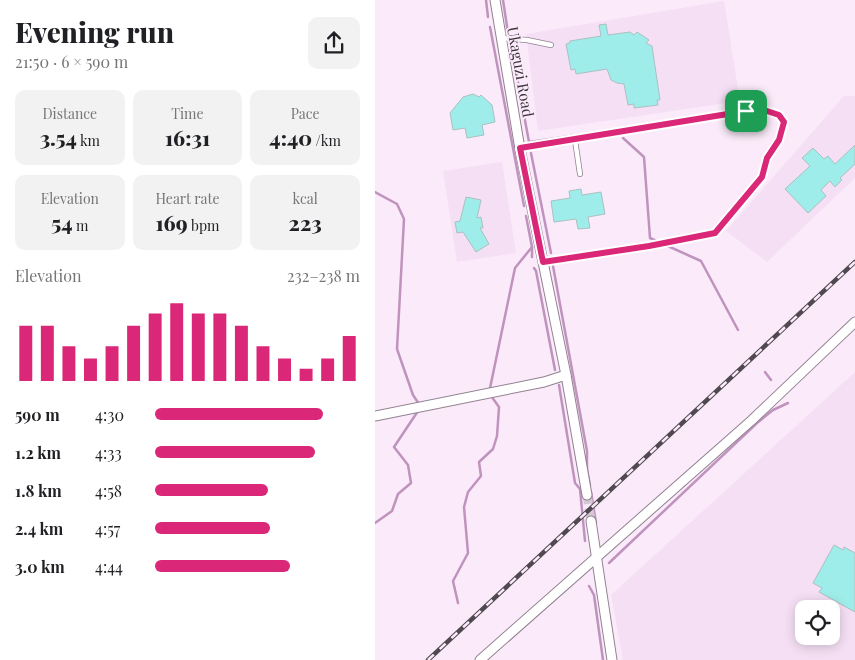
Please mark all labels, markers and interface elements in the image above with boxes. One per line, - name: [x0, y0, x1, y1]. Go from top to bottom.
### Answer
- text: Evening run: [15, 13, 174, 50]
- button: share: [308, 17, 360, 69]
- street label: Ukaguzi Road: [503, 25, 539, 119]
- text: 21:50 · 6 × 590 m: [15, 51, 128, 72]
- pin: [725, 90, 767, 132]
- icon: arrive: [732, 97, 760, 125]
- text: Distance: [43, 104, 97, 123]
- text: Time: [171, 104, 204, 123]
- text: Pace: [291, 104, 320, 123]
- text: 3.54: [40, 123, 77, 151]
- text: 16:31: [165, 123, 210, 151]
- text: 4:40: [269, 123, 312, 151]
- text: km: [77, 131, 100, 150]
- text: /km: [312, 131, 341, 150]
- text: Elevation: [41, 189, 99, 208]
- text: Heart rate: [155, 189, 220, 208]
- text: kcal: [293, 189, 318, 208]
- text: 54: [51, 208, 73, 236]
- text: 169: [155, 208, 188, 236]
- text: 223: [289, 208, 322, 236]
- text: m: [73, 216, 88, 235]
- text: bpm: [188, 216, 220, 235]
- text: Elevation: [15, 265, 82, 286]
- text: 232–238 m: [287, 265, 360, 286]
- text: 590 m: [15, 404, 60, 425]
- text: 4:30: [95, 404, 124, 425]
- text: 1.2 km: [15, 442, 61, 463]
- text: 4:33: [95, 442, 122, 463]
- text: 1.8 km: [15, 480, 62, 501]
- text: 4:58: [95, 480, 122, 501]
- text: 2.4 km: [15, 518, 63, 539]
- text: 4:57: [95, 518, 120, 539]
- text: 3.0 km: [15, 556, 65, 577]
- text: 4:44: [95, 556, 123, 577]
- map controls: [795, 600, 840, 645]
- button: locate: [795, 600, 840, 645]

